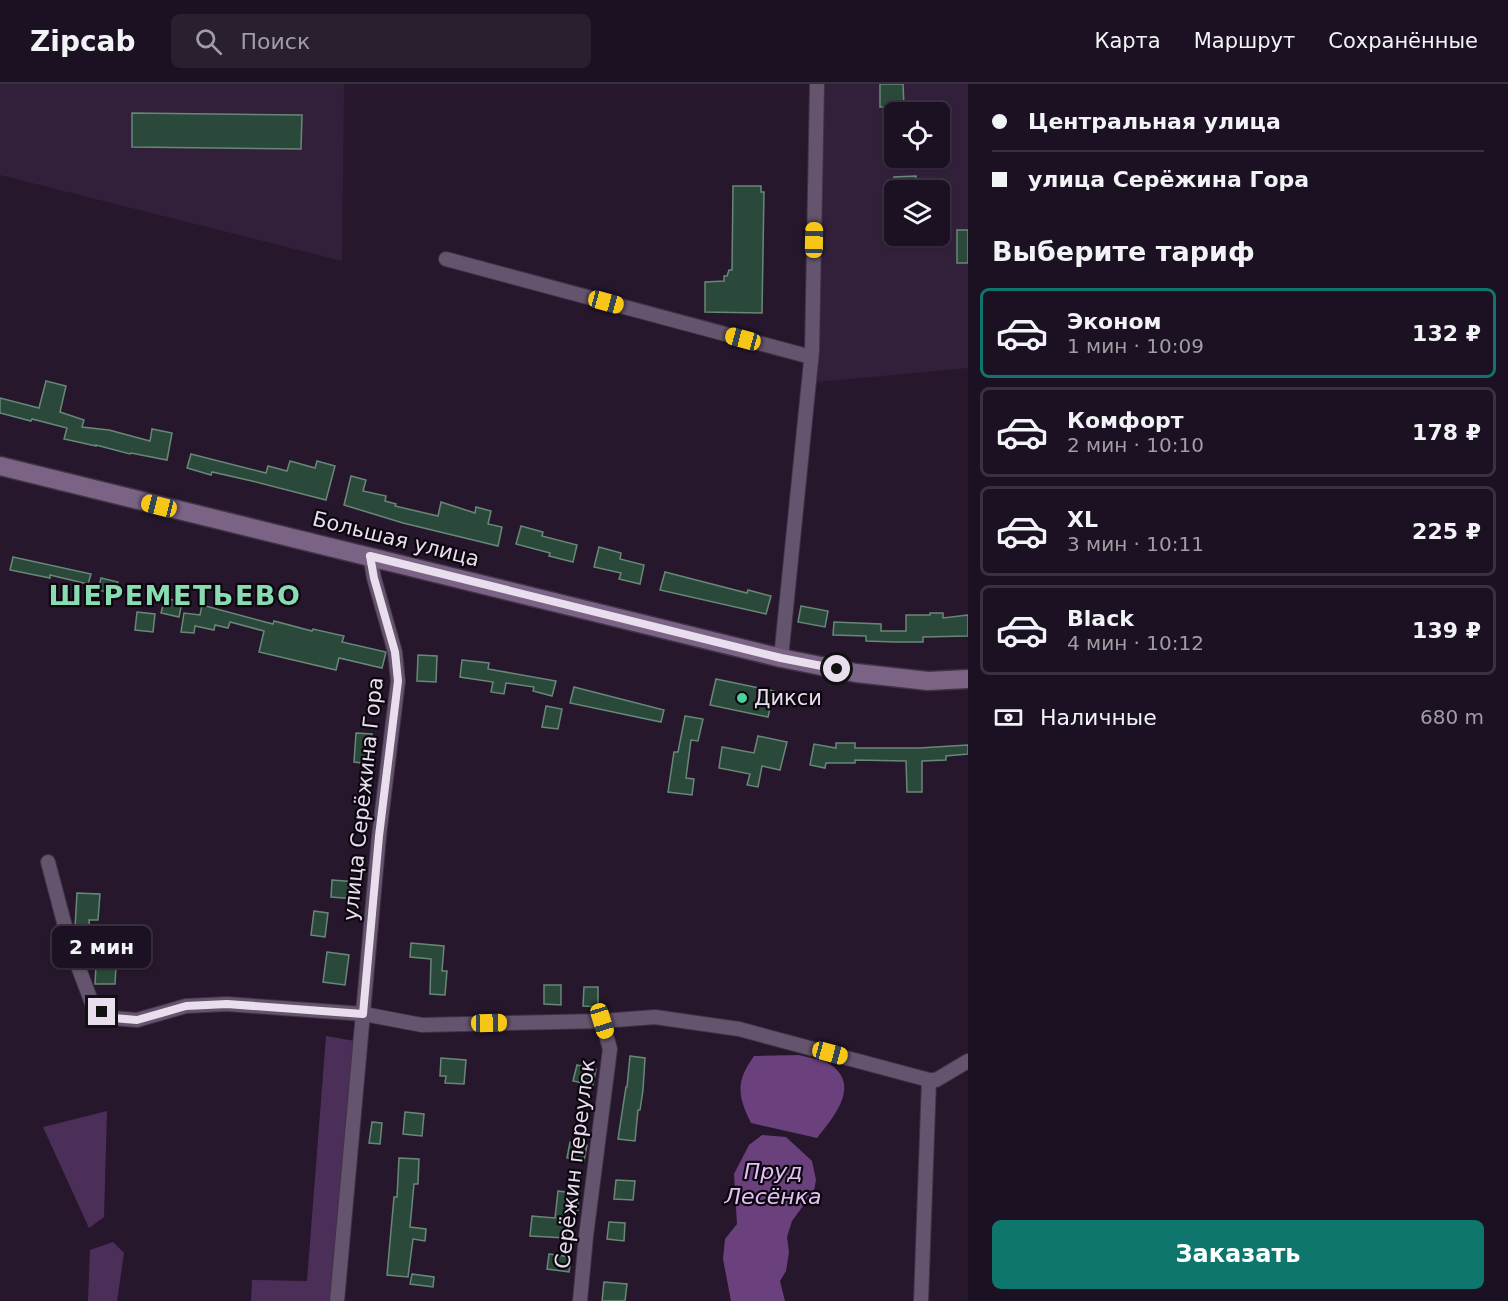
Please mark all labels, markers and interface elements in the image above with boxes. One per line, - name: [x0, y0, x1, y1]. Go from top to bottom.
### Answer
- search box: [171, 14, 591, 68]
- text: Zipcab: [30, 25, 135, 58]
- icon: search: [192, 25, 225, 58]
- text: Поиск: [240, 29, 310, 54]
- text: Карта: [1095, 29, 1161, 53]
- text: Маршрут: [1194, 29, 1295, 53]
- text: Сохранённые: [1328, 29, 1478, 53]
- map controls: [884, 102, 950, 246]
- button: locate: [884, 102, 950, 168]
- text: Центральная улица: [1028, 109, 1281, 134]
- text: улица Серёжина Гора: [1028, 167, 1309, 192]
- button: layers: [884, 180, 950, 246]
- car: [805, 222, 823, 258]
- text: Выберите тариф: [992, 236, 1255, 267]
- car: [586, 289, 626, 315]
- icon: car: [995, 306, 1049, 360]
- text: Эконом: [1067, 309, 1162, 334]
- text: 132 ₽: [1412, 321, 1481, 346]
- car: [723, 326, 763, 352]
- text: 1 мин · 10:09: [1067, 334, 1204, 358]
- icon: car: [995, 405, 1049, 459]
- text: Комфорт: [1067, 408, 1184, 433]
- text: 178 ₽: [1412, 420, 1481, 445]
- text: 2 мин · 10:10: [1067, 433, 1204, 457]
- car: [139, 493, 179, 519]
- icon: car: [995, 504, 1049, 558]
- street label: Большая улица: [310, 507, 482, 571]
- text: XL: [1067, 507, 1098, 532]
- text: 225 ₽: [1412, 519, 1481, 544]
- text: 3 мин · 10:11: [1067, 532, 1204, 556]
- district label: ШЕРЕМЕТЬЕВО: [49, 580, 301, 611]
- icon: car: [995, 603, 1049, 657]
- text: Black: [1067, 606, 1134, 631]
- text: 139 ₽: [1412, 618, 1481, 643]
- text: 4 мин · 10:12: [1067, 631, 1204, 655]
- route start: [823, 655, 850, 682]
- street label: улица Серёжина Гора: [338, 676, 388, 922]
- place label: Дикси: [754, 686, 822, 710]
- marker: Дикси: [735, 691, 749, 705]
- icon: cash: [992, 701, 1025, 734]
- text: Наличные: [1040, 705, 1157, 730]
- text: 680 m: [1420, 705, 1484, 729]
- callout: 2 мин: [52, 925, 152, 967]
- text: 2 мин: [69, 935, 134, 959]
- route end: [88, 998, 115, 1025]
- car: [588, 1001, 616, 1041]
- car: [471, 1014, 507, 1032]
- car: [810, 1040, 850, 1066]
- street label: Серёжин переулок: [550, 1058, 600, 1270]
- water label: Пруд Лесёнка: [724, 1159, 821, 1209]
- button: Заказать: [992, 1220, 1484, 1289]

